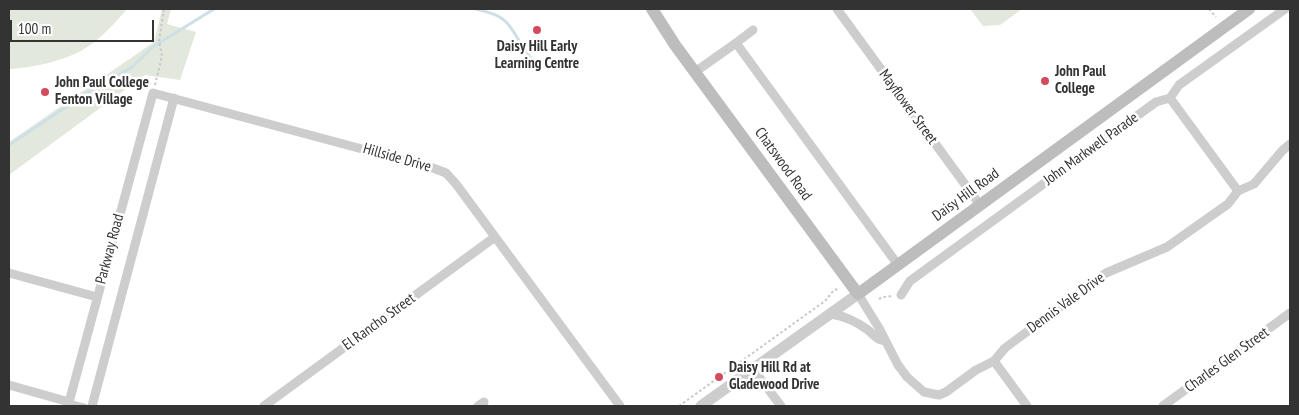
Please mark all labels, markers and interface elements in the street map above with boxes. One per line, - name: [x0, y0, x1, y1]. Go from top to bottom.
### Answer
- scale bar: [12, 10, 156, 42]
- text: 100 m: [18, 19, 51, 38]
- marker: Daisy Hill Early Learning Centre: [531, 24, 543, 36]
- place label: Daisy Hill Early Learning Centre: [495, 38, 579, 73]
- place label: John Paul College: [1055, 63, 1106, 98]
- street label: Mayflower Street: [875, 66, 941, 148]
- place label: John Paul College Fenton Village: [55, 74, 149, 109]
- marker: John Paul College: [1039, 75, 1051, 87]
- marker: John Paul College Fenton Village: [39, 86, 51, 98]
- street label: John Markwell Parade: [1040, 109, 1142, 189]
- street label: Chatswood Road: [751, 124, 815, 204]
- street label: Hillside Drive: [361, 140, 433, 176]
- street label: Daisy Hill Road: [929, 165, 1003, 225]
- street label: Parkway Road: [92, 212, 128, 286]
- street label: Dennis Vale Drive: [1024, 269, 1108, 337]
- street label: El Rancho Street: [339, 290, 419, 354]
- street label: Charles Glen Street: [1181, 324, 1273, 396]
- place label: Daisy Hill Rd at Gladewood Drive: [729, 359, 820, 394]
- marker: Daisy Hill Rd at Gladewood Drive: [713, 371, 725, 383]

